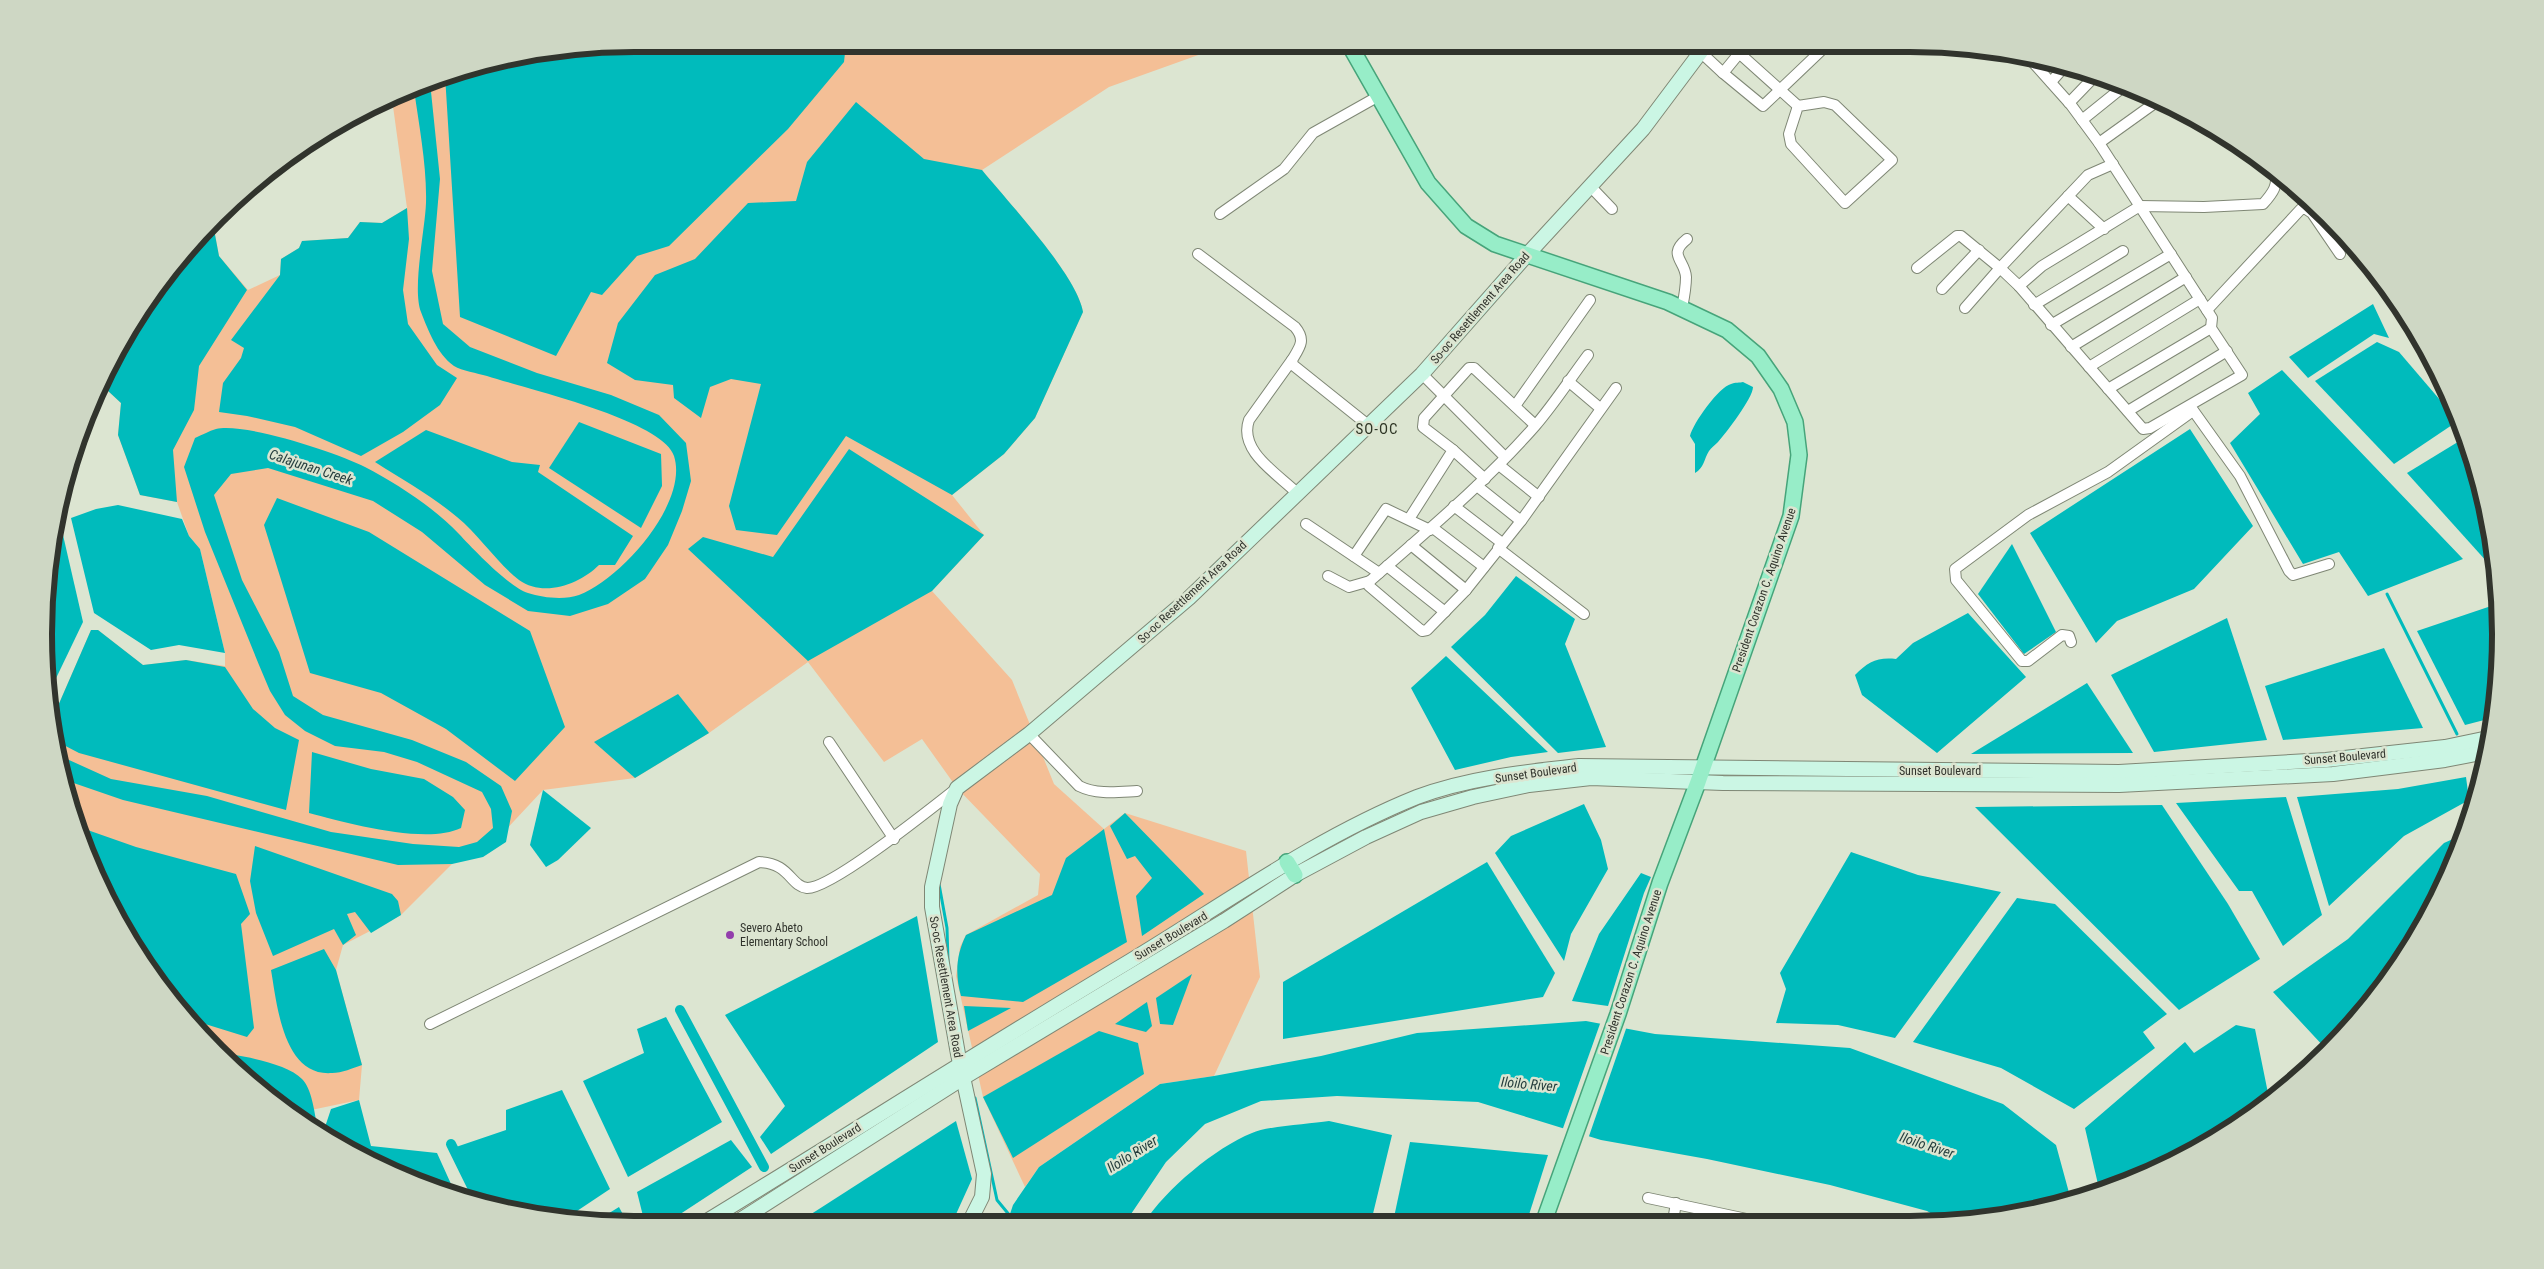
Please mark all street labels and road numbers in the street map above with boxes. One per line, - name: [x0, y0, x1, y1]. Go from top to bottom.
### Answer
- street label: So-oc Resettlement Area Road: [1428, 249, 1532, 367]
- street label: President Corazon C. Aquino Avenue: [1729, 506, 1799, 674]
- street label: So-oc Resettlement Area Road: [1135, 538, 1249, 646]
- street label: Sunset Boulevard: [2303, 746, 2387, 768]
- street label: Sunset Boulevard: [1494, 760, 1578, 786]
- street label: Sunset Boulevard: [1899, 764, 1981, 778]
- street label: President Corazon C. Aquino Avenue: [1598, 887, 1664, 1056]
- street label: Sunset Boulevard: [1132, 909, 1210, 963]
- street label: So-oc Resettlement Area Road: [927, 915, 965, 1059]
- street label: Sunset Boulevard: [786, 1120, 864, 1176]

